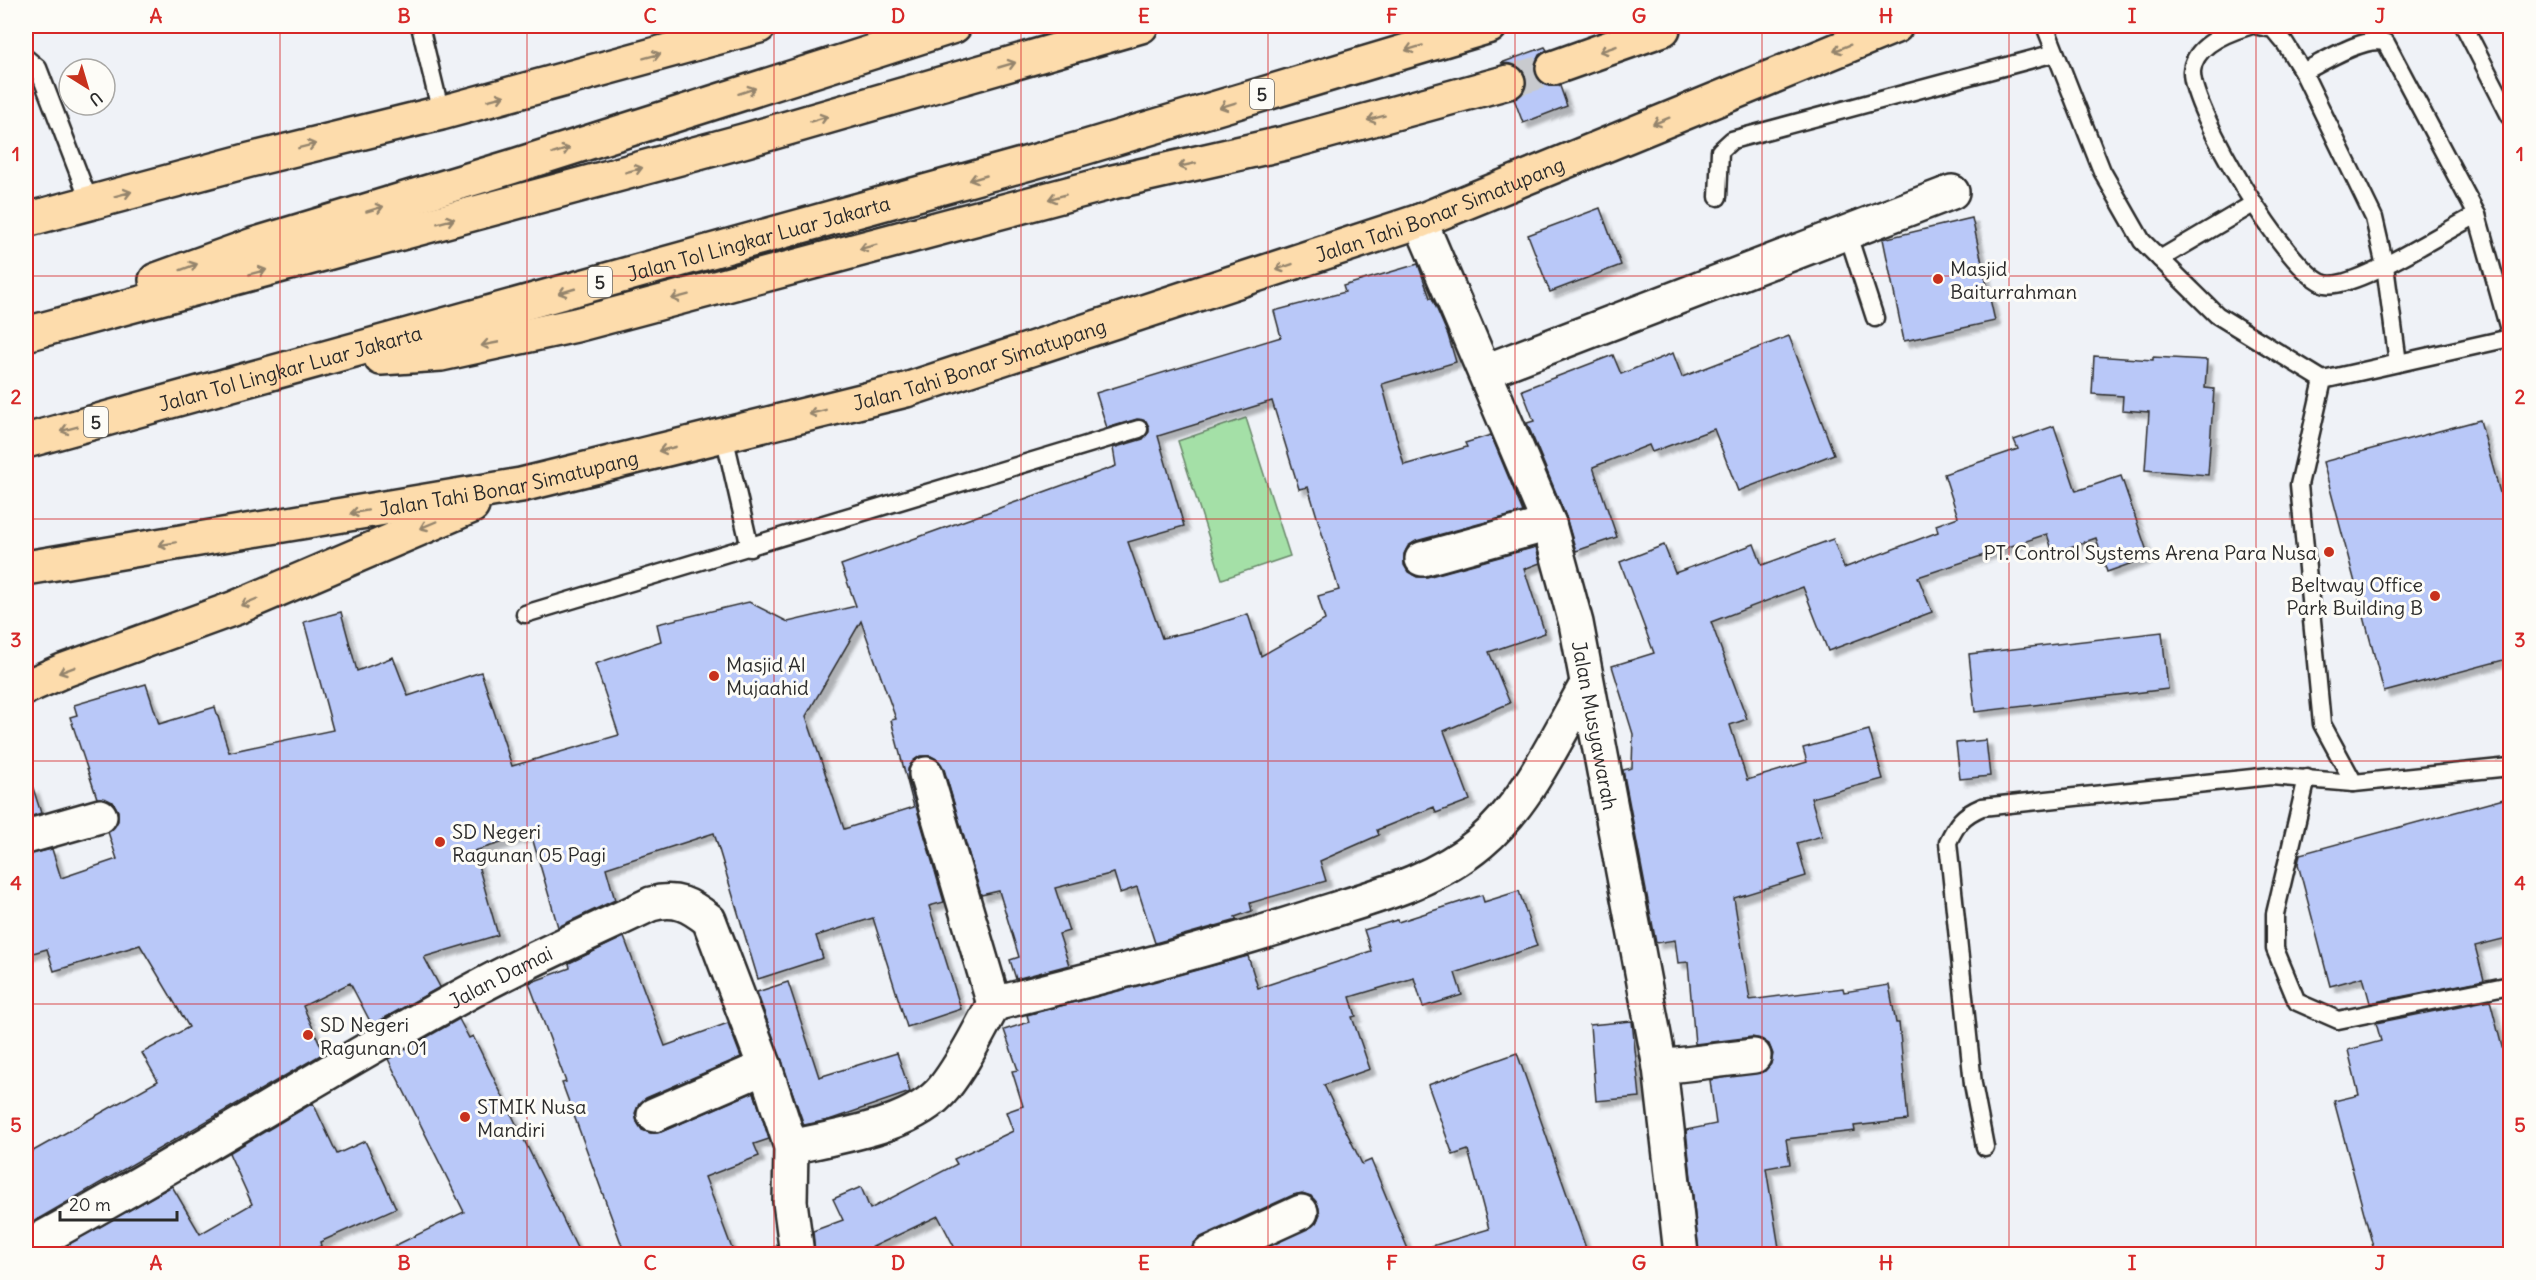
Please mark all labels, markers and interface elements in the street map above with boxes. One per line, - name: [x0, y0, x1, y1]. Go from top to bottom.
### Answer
- text: A: [150, 3, 163, 28]
- text: B: [397, 3, 411, 28]
- text: C: [643, 3, 657, 28]
- text: D: [891, 3, 905, 28]
- text: E: [1138, 3, 1150, 28]
- text: F: [1386, 3, 1398, 28]
- text: G: [1632, 3, 1646, 28]
- text: H: [1879, 3, 1893, 28]
- text: I: [2128, 3, 2137, 28]
- text: J: [2375, 3, 2386, 28]
- one-way arrow: [1405, 43, 1424, 54]
- one-way arrow: [1833, 43, 1852, 54]
- one-way arrow: [1599, 44, 1618, 55]
- one-way arrow: [642, 49, 661, 61]
- north arrow: [57, 57, 117, 117]
- one-way arrow: [997, 59, 1016, 70]
- road number: 5: [1250, 79, 1274, 109]
- one-way arrow: [737, 85, 756, 96]
- text: U: [86, 88, 106, 110]
- one-way arrow: [486, 92, 505, 103]
- one-way arrow: [1219, 100, 1238, 111]
- one-way arrow: [809, 112, 828, 124]
- one-way arrow: [1367, 113, 1386, 125]
- one-way arrow: [1653, 116, 1671, 127]
- one-way arrow: [297, 139, 316, 151]
- text: 1: [12, 141, 20, 166]
- text: 1: [2516, 141, 2524, 166]
- one-way arrow: [551, 145, 570, 156]
- street label: Jalan Tahi Bonar Simatupang: [1312, 151, 1568, 267]
- one-way arrow: [1178, 160, 1197, 172]
- one-way arrow: [624, 164, 643, 175]
- one-way arrow: [968, 172, 987, 184]
- one-way arrow: [113, 188, 132, 199]
- street label: Jalan Tol Lingkar Luar Jakarta: [624, 190, 893, 286]
- one-way arrow: [1047, 192, 1066, 204]
- one-way arrow: [365, 202, 384, 213]
- one-way arrow: [436, 215, 455, 226]
- one-way arrow: [859, 242, 878, 254]
- place label: Masjid Baiturrahman: [1950, 256, 2077, 304]
- one-way arrow: [179, 261, 198, 272]
- one-way arrow: [1274, 262, 1293, 273]
- one-way arrow: [248, 265, 267, 277]
- road number: 5: [588, 267, 612, 297]
- marker: Masjid Baiturrahman: [1931, 272, 1945, 286]
- one-way arrow: [558, 286, 577, 298]
- one-way arrow: [671, 292, 690, 304]
- street label: Jalan Tahi Bonar Simatupang: [850, 313, 1109, 415]
- street label: Jalan Tol Lingkar Luar Jakarta: [156, 319, 424, 416]
- one-way arrow: [481, 339, 501, 350]
- text: 2: [11, 384, 22, 409]
- text: 2: [2515, 384, 2526, 409]
- road number: 5: [84, 407, 108, 437]
- one-way arrow: [808, 407, 827, 419]
- one-way arrow: [60, 424, 79, 435]
- street label: Jalan Tahi Bonar Simatupang: [377, 444, 641, 521]
- one-way arrow: [658, 444, 677, 456]
- one-way arrow: [350, 507, 370, 518]
- one-way arrow: [420, 520, 438, 531]
- one-way arrow: [158, 539, 177, 550]
- place label: PT. Control Systems Arena Para Nusa: [1983, 540, 2317, 565]
- marker: PT. Control Systems Arena Para Nusa: [2322, 545, 2336, 559]
- place label: Beltway Office Park Building B: [2286, 572, 2423, 620]
- marker: Beltway Office Park Building B: [2428, 589, 2442, 603]
- one-way arrow: [241, 597, 259, 608]
- text: 3: [10, 627, 22, 652]
- text: 3: [2514, 627, 2526, 652]
- street label: Jalan Musyawarah: [1567, 639, 1624, 812]
- place label: Masjid Al Mujaahid: [726, 652, 809, 700]
- one-way arrow: [58, 665, 76, 676]
- marker: Masjid Al Mujaahid: [707, 669, 721, 683]
- place label: SD Negeri Ragunan 05 Pagi: [452, 819, 606, 867]
- marker: SD Negeri Ragunan 05 Pagi: [433, 835, 447, 849]
- text: 4: [10, 870, 22, 895]
- text: 4: [2514, 870, 2526, 895]
- street label: Jalan Damai: [444, 940, 556, 1014]
- place label: SD Negeri Ragunan 01: [320, 1012, 427, 1060]
- marker: SD Negeri Ragunan 01: [301, 1028, 315, 1042]
- place label: STMIK Nusa Mandiri: [477, 1094, 587, 1142]
- marker: STMIK Nusa Mandiri: [458, 1110, 472, 1124]
- text: 5: [10, 1112, 22, 1137]
- text: 5: [2514, 1112, 2526, 1137]
- scale bar: [60, 1184, 177, 1222]
- text: 20 m: [69, 1193, 111, 1216]
- text: A: [150, 1250, 163, 1275]
- text: B: [397, 1250, 411, 1275]
- text: C: [643, 1250, 657, 1275]
- text: D: [891, 1250, 905, 1275]
- text: E: [1138, 1250, 1150, 1275]
- text: F: [1386, 1250, 1398, 1275]
- text: G: [1632, 1250, 1646, 1275]
- text: H: [1879, 1250, 1893, 1275]
- text: I: [2128, 1250, 2137, 1275]
- text: J: [2375, 1250, 2386, 1275]

